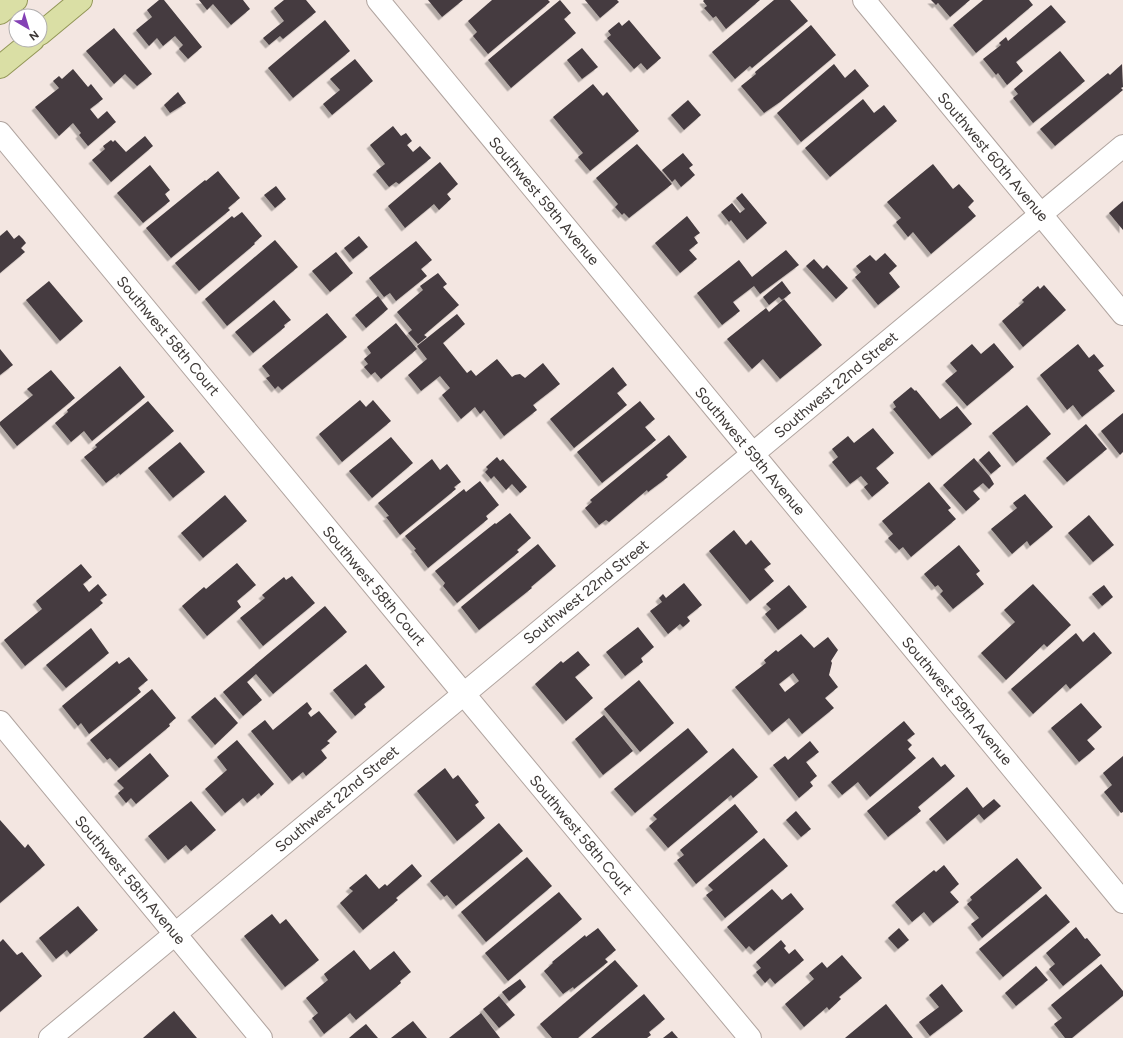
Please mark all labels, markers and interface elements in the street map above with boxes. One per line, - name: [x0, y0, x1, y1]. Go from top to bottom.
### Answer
- north arrow: [8, 8, 48, 48]
- text: N: [26, 28, 41, 43]
- street label: Southwest 60th Avenue: [934, 89, 1052, 225]
- street label: Southwest 59th Avenue: [485, 133, 603, 269]
- street label: Southwest 58th Court: [113, 273, 223, 400]
- street label: Southwest 22nd Street: [770, 328, 902, 442]
- street label: Southwest 59th Avenue: [691, 383, 809, 519]
- street label: Southwest 58th Court: [319, 523, 429, 650]
- street label: Southwest 22nd Street: [520, 536, 653, 648]
- street label: Southwest 59th Avenue: [898, 633, 1016, 769]
- street label: Southwest 22nd Street: [271, 742, 403, 856]
- street label: Southwest 58th Court: [526, 772, 636, 899]
- street label: Southwest 58th Avenue: [71, 812, 189, 948]

